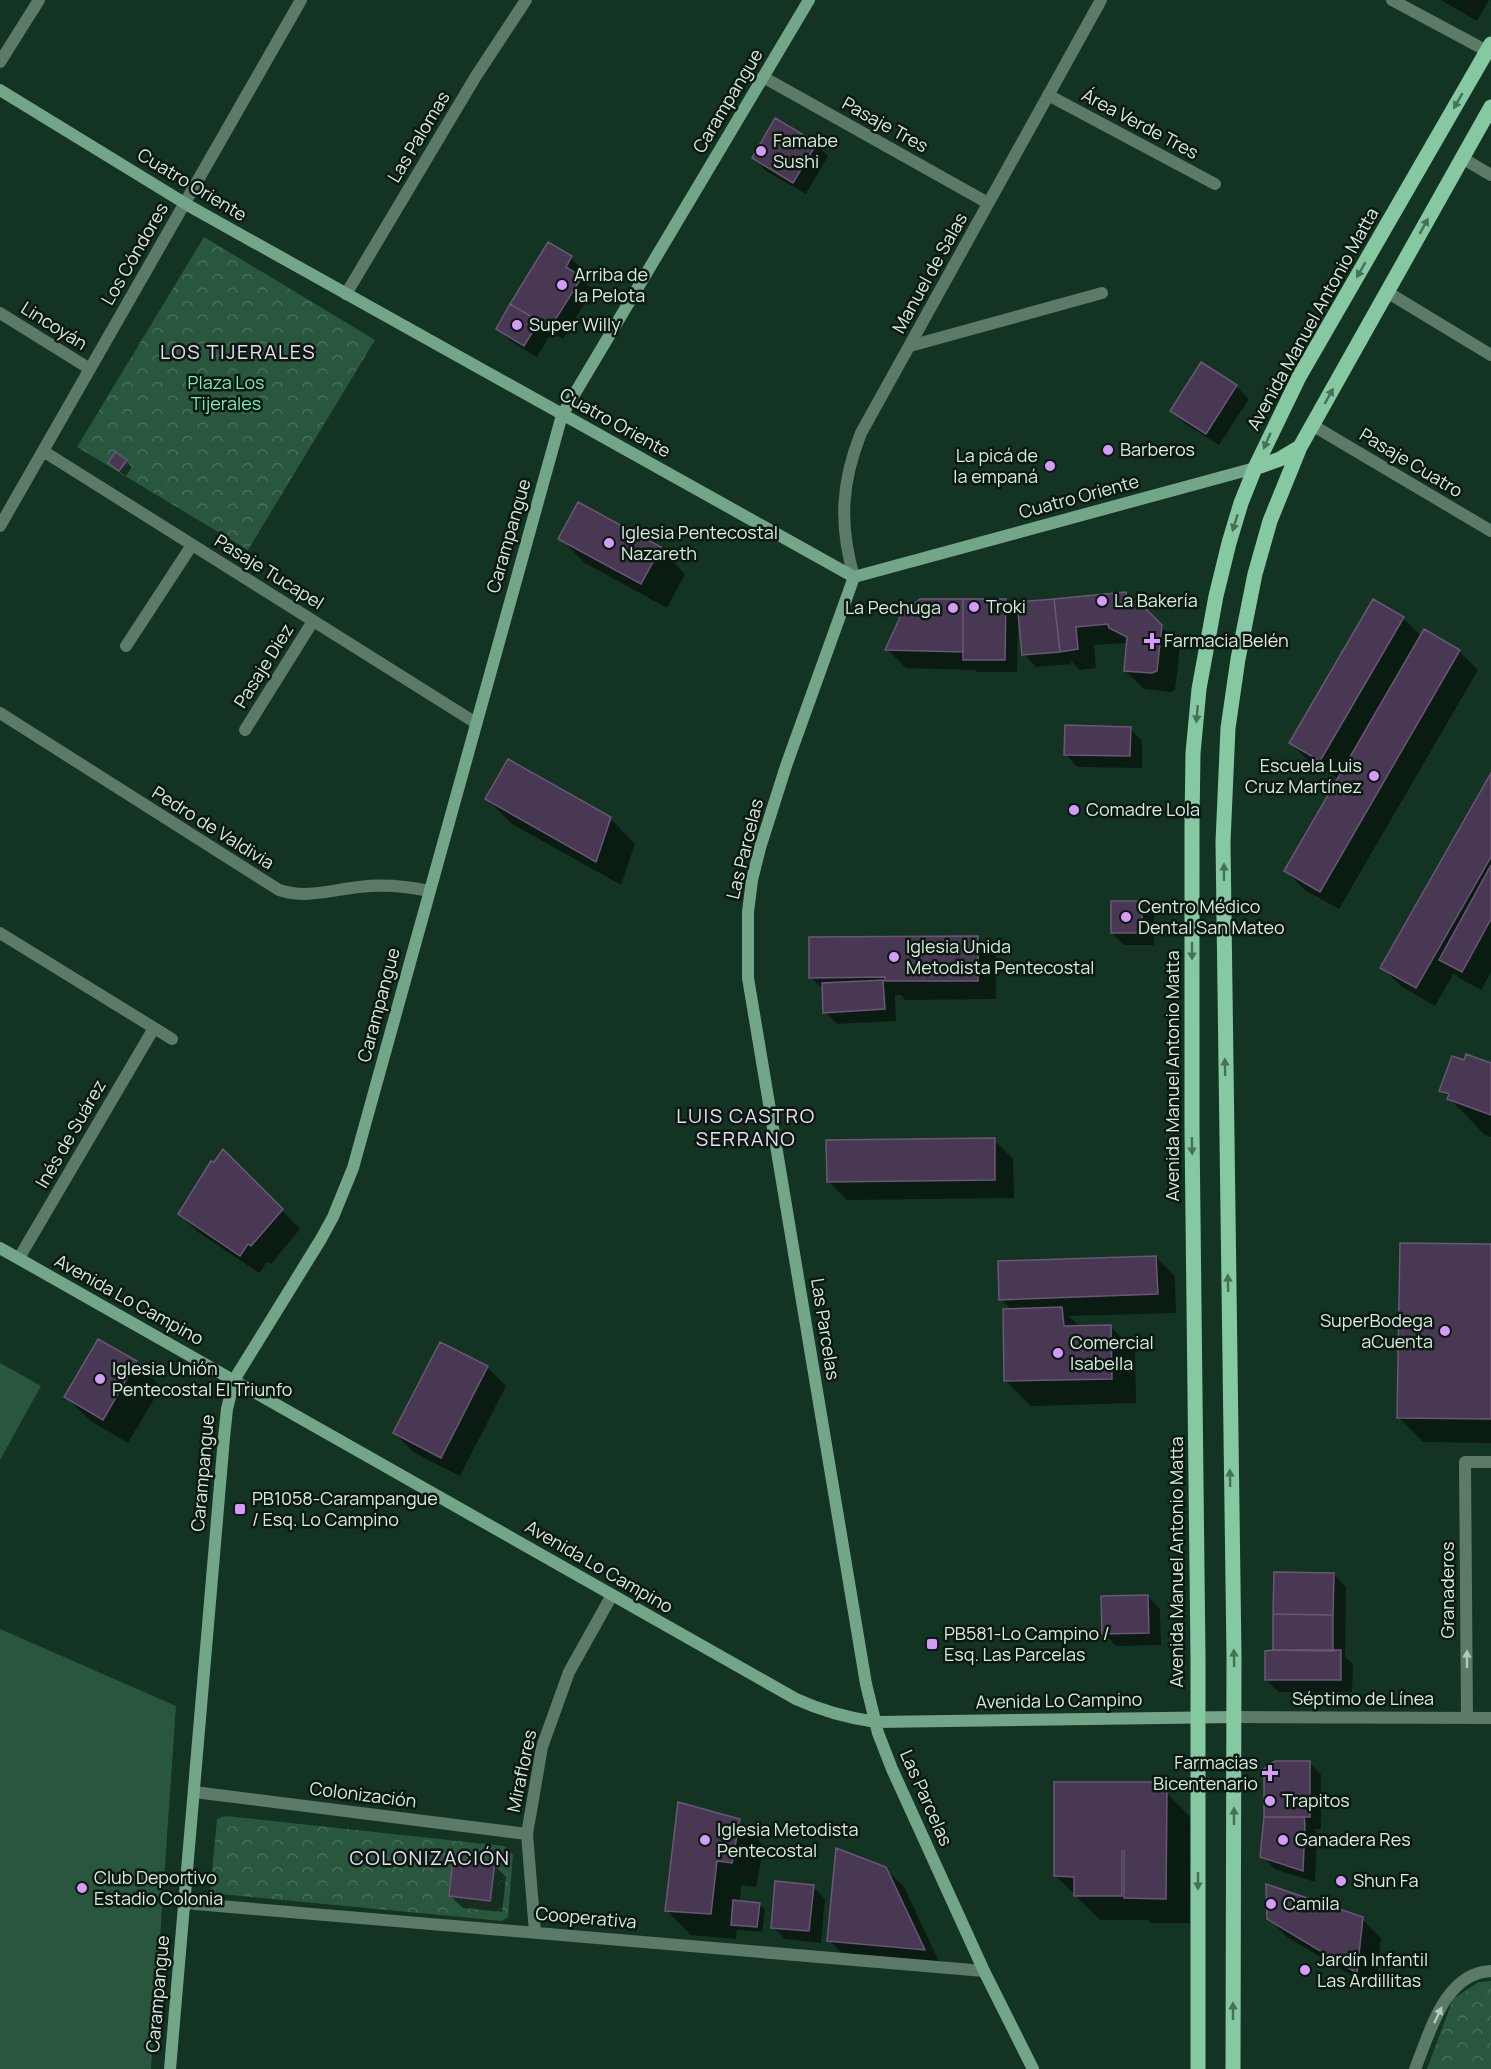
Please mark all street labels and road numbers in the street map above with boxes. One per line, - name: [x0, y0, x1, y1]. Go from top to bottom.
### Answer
- street label: Carampangue: [687, 44, 768, 157]
- street label: Área Verde Tres: [1078, 82, 1203, 164]
- street label: Las Palomas: [382, 86, 455, 186]
- street label: Pasaje Tres: [838, 91, 933, 158]
- street label: Cuatro Oriente: [133, 142, 252, 226]
- street label: Los Cóndores: [95, 198, 173, 309]
- street label: Avenida Manuel Antonio Matta: [1241, 203, 1383, 434]
- street label: Manuel de Salas: [886, 208, 972, 337]
- street label: Lincoyán: [17, 295, 92, 355]
- street label: Cuatro Oriente: [556, 382, 675, 463]
- street label: Pasaje Cuatro: [1355, 422, 1468, 502]
- street label: Cuatro Oriente: [1016, 468, 1141, 524]
- street label: Carampangue: [480, 476, 536, 596]
- street label: Pasaje Tucapel: [210, 528, 329, 614]
- street label: Pasaje Diez: [228, 619, 298, 712]
- street label: Pedro de Valdivia: [148, 780, 279, 874]
- street label: Las Parcelas: [720, 796, 768, 902]
- street label: Carampangue: [351, 945, 405, 1065]
- street label: Avenida Manuel Antonio Matta: [1160, 951, 1184, 1201]
- street label: Inés de Suárez: [29, 1075, 111, 1192]
- street label: Avenida Lo Campino: [51, 1248, 208, 1350]
- street label: Las Parcelas: [806, 1276, 846, 1382]
- street label: Carampangue: [185, 1413, 219, 1532]
- street label: Avenida Manuel Antonio Matta: [1164, 1437, 1188, 1687]
- street label: Avenida Lo Campino: [521, 1514, 678, 1618]
- street label: Granaderos: [1435, 1541, 1459, 1639]
- street label: Séptimo de Línea: [1292, 1686, 1434, 1710]
- street label: Avenida Lo Campino: [975, 1687, 1142, 1713]
- street label: Miraflores: [501, 1727, 541, 1814]
- street label: Las Parcelas: [895, 1746, 959, 1849]
- street label: Colonización: [308, 1776, 418, 1812]
- street label: Cooperativa: [534, 1901, 638, 1933]
- street label: Carampangue: [140, 1934, 174, 2053]

